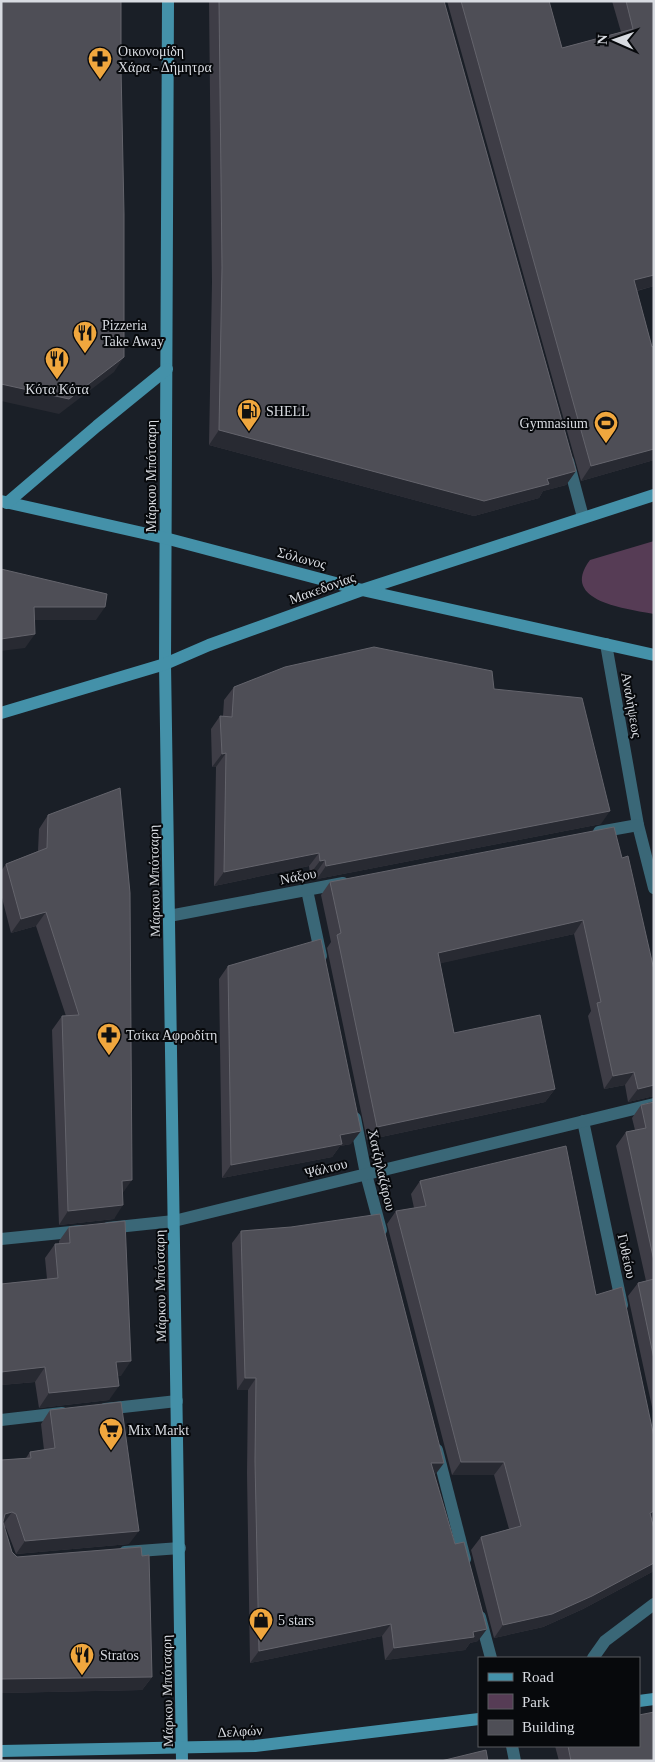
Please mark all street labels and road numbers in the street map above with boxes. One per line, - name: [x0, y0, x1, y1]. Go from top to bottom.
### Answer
- street label: Μάρκου Μπότσαρη: [144, 420, 159, 532]
- street label: Σόλωνος: [276, 545, 328, 572]
- street label: Μακεδονίας: [287, 569, 358, 607]
- street label: Αναλήψεως: [618, 671, 645, 739]
- street label: Μάρκου Μπότσαρη: [146, 825, 163, 937]
- street label: Νάξου: [278, 866, 318, 887]
- street label: Χατζηλαζάρου: [365, 1128, 398, 1212]
- street label: Ψάλτου: [303, 1156, 349, 1181]
- street label: Μάρκου Μπότσαρη: [152, 1230, 169, 1342]
- street label: Γυθείου: [614, 1232, 639, 1280]
- street label: Μάρκου Μπότσαρη: [159, 1635, 176, 1747]
- street label: Δελφών: [217, 1723, 263, 1740]

